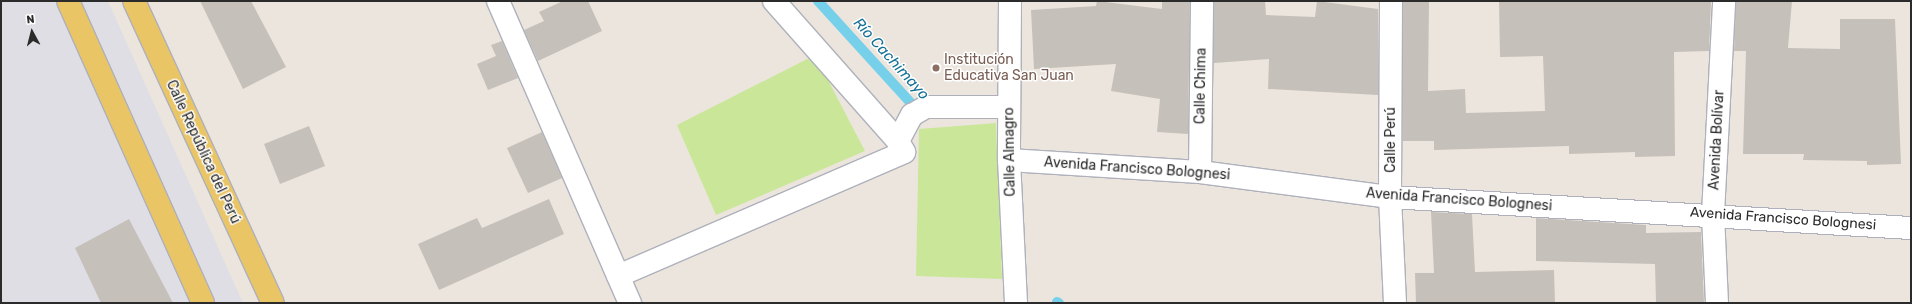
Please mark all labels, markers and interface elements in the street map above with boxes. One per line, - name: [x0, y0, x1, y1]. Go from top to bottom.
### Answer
- north arrow: [12, 12, 52, 52]
- text: N: [26, 13, 35, 27]
- water label: Río Cachimayo: [849, 14, 933, 104]
- street label: Calle Chima: [1192, 48, 1210, 124]
- place label: Institución Educativa San Juan: [944, 52, 1074, 84]
- marker: Institución Educativa San Juan: [931, 63, 941, 73]
- street label: Calle República del Perú: [162, 78, 244, 226]
- street label: Avenida Bolívar: [1706, 89, 1728, 191]
- street label: Calle Almagro: [1001, 107, 1019, 197]
- street label: Calle Perú: [1383, 107, 1399, 173]
- street label: Avenida Francisco Bolognesi: [1043, 154, 1231, 184]
- street label: Avenida Francisco Bolognesi: [1365, 185, 1553, 215]
- street label: Avenida Francisco Bolognesi: [1689, 204, 1877, 234]

